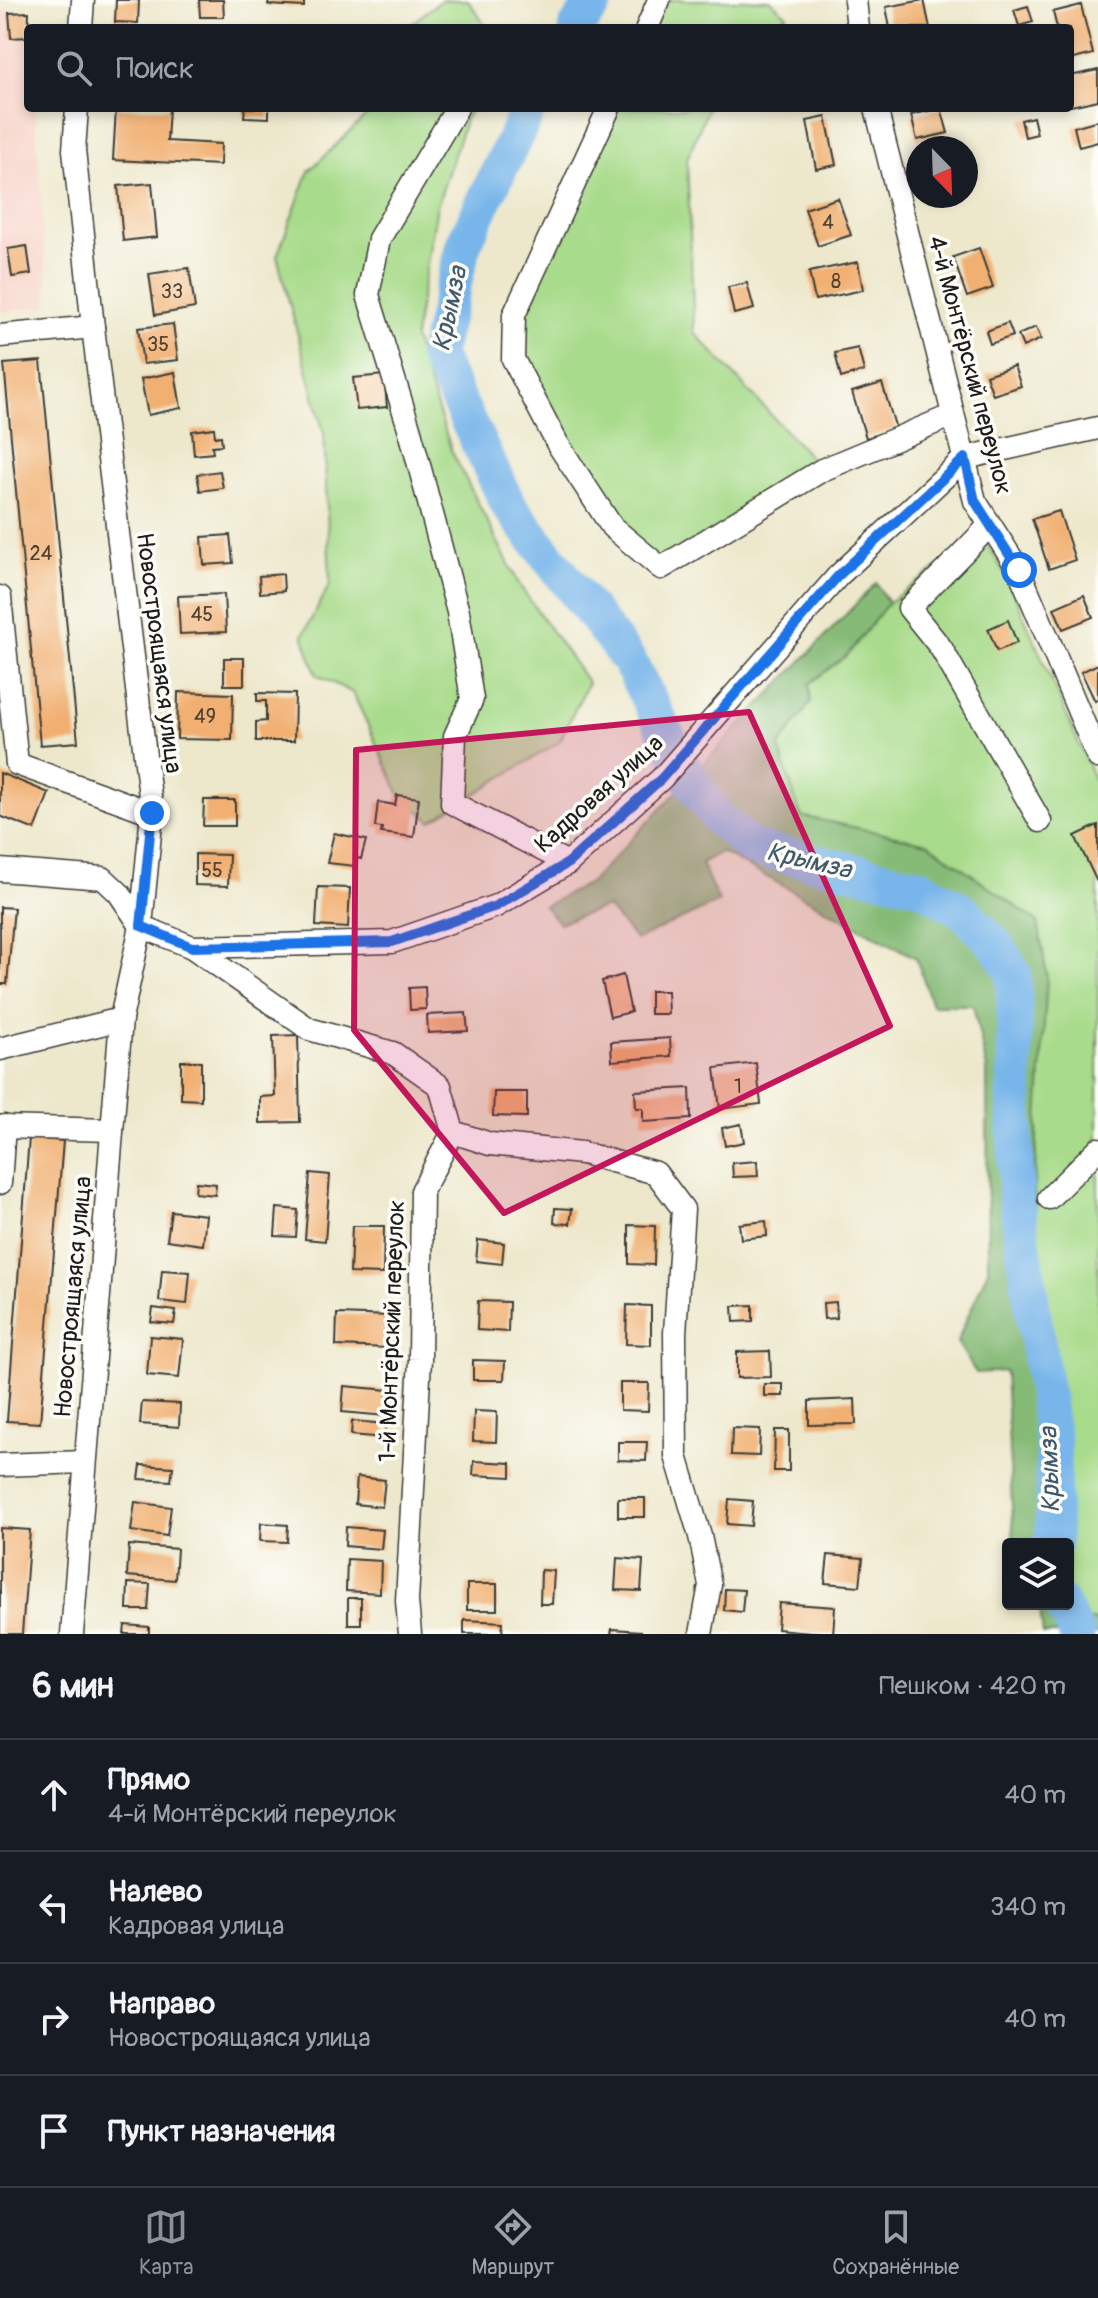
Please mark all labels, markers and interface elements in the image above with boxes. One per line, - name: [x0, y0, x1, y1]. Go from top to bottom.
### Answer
- search box: [24, 24, 1074, 112]
- icon: search: [52, 46, 96, 90]
- text: Поиск: [116, 50, 194, 87]
- north arrow: [906, 136, 978, 208]
- house number: 4: [822, 210, 834, 235]
- street label: 4-й Монтёрский переулок: [921, 232, 1019, 498]
- water label: Крымза: [425, 262, 475, 354]
- house number: 8: [831, 269, 841, 294]
- house number: 33: [161, 279, 183, 304]
- house number: 35: [147, 332, 169, 357]
- street label: Новостроящаяся улица: [130, 531, 188, 775]
- house number: 24: [30, 541, 53, 566]
- route start: [1001, 552, 1037, 588]
- house number: 45: [191, 602, 213, 627]
- house number: 49: [194, 704, 216, 729]
- street label: Кадровая улица: [529, 729, 669, 859]
- route end: [134, 795, 170, 831]
- water label: Крымза: [764, 836, 856, 887]
- house number: 55: [201, 858, 223, 883]
- house number: 1: [734, 1074, 742, 1099]
- street label: Новостроящаяся улица: [48, 1175, 98, 1419]
- street label: 1-й Монтёрский переулок: [373, 1200, 411, 1462]
- water label: Крымза: [1032, 1425, 1067, 1513]
- map controls: [1002, 1538, 1074, 1610]
- button: layers: [1002, 1538, 1074, 1610]
- text: 6 мин: [32, 1665, 114, 1708]
- text: Пешком · 420 m: [879, 1670, 1066, 1702]
- text: Прямо: [108, 1761, 190, 1798]
- icon: ahead: [32, 1773, 76, 1817]
- text: 40 m: [1004, 1779, 1066, 1811]
- text: 4-й Монтёрский переулок: [108, 1798, 397, 1830]
- text: Налево: [108, 1873, 202, 1910]
- icon: left: [32, 1885, 76, 1929]
- text: 340 m: [990, 1891, 1066, 1923]
- text: Кадровая улица: [108, 1910, 284, 1942]
- text: Направо: [108, 1985, 215, 2022]
- icon: right: [32, 1997, 76, 2041]
- text: 40 m: [1004, 2003, 1066, 2035]
- text: Новостроящаяся улица: [108, 2022, 370, 2054]
- icon: arrive: [32, 2109, 76, 2153]
- text: Пункт назначения: [108, 2113, 335, 2150]
- tab: Карта: [139, 2205, 194, 2281]
- tab: Маршрут: [471, 2205, 554, 2281]
- tab: Сохранённые: [832, 2205, 959, 2281]

